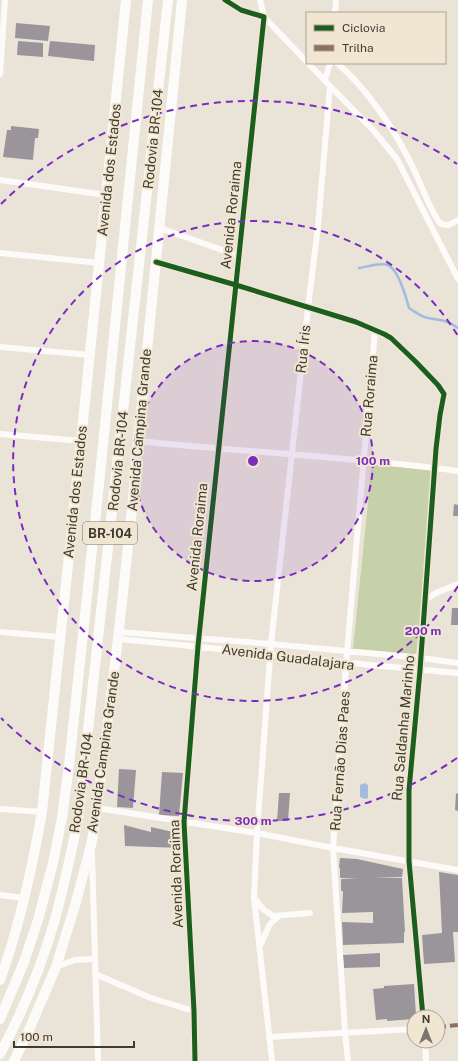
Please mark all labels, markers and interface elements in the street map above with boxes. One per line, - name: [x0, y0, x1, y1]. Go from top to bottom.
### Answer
- legend: [306, 12, 446, 64]
- text: Ciclovia: [342, 21, 385, 35]
- text: Trilha: [342, 41, 374, 55]
- street label: Rodovia BR-104: [140, 88, 166, 190]
- street label: Avenida dos Estados: [94, 103, 124, 237]
- street label: Avenida Roraima: [217, 160, 245, 270]
- street label: Rua Íris: [292, 324, 313, 374]
- street label: Avenida Campina Grande: [124, 348, 154, 512]
- street label: Rua Roraima: [357, 354, 381, 438]
- street label: Rodovia BR-104: [105, 410, 131, 512]
- street label: Avenida dos Estados: [60, 425, 90, 559]
- centre of rings: [246, 454, 260, 468]
- text: 100 m: [356, 454, 390, 468]
- street label: Avenida Roraima: [183, 482, 211, 592]
- road number: BR-104: [83, 522, 137, 544]
- text: 200 m: [405, 624, 441, 638]
- street label: Avenida Guadalajara: [221, 641, 355, 673]
- street label: Rua Saldanha Marinho: [389, 654, 417, 801]
- street label: Avenida Campina Grande: [84, 670, 122, 834]
- street label: Rua Fernão Dias Paes: [327, 691, 353, 831]
- street label: Rodovia BR-104: [66, 732, 96, 834]
- text: 300 m: [235, 814, 272, 828]
- street label: Avenida Roraima: [166, 820, 186, 928]
- north arrow: [406, 1009, 446, 1049]
- text: N: [422, 1013, 430, 1025]
- scale bar: [14, 1023, 134, 1049]
- text: 100 m: [20, 1030, 53, 1044]

